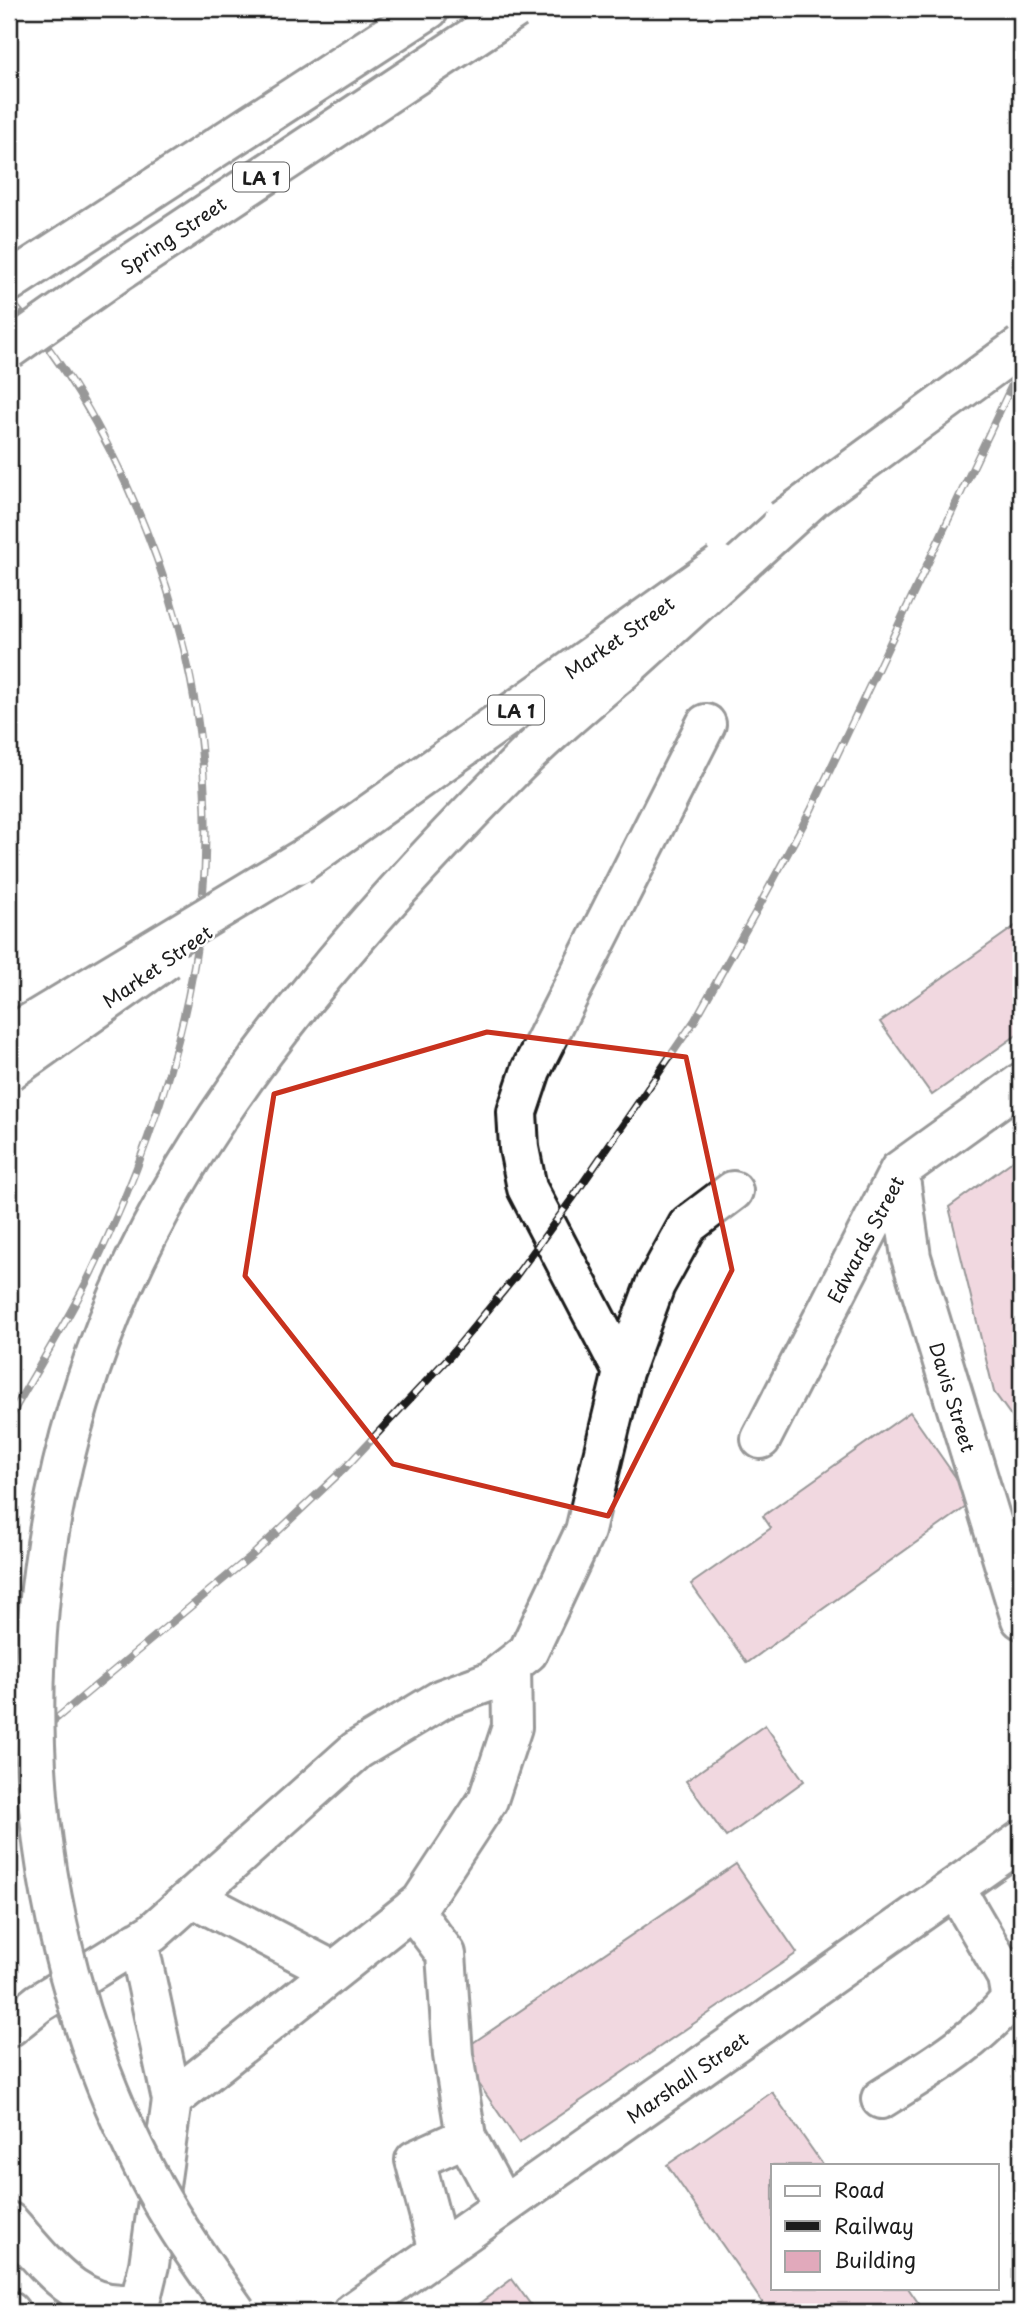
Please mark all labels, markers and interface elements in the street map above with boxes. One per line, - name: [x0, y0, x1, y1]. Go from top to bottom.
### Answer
- road number: LA 1: [233, 162, 289, 192]
- street label: Spring Street: [115, 189, 232, 281]
- street label: Market Street: [558, 589, 680, 685]
- road number: LA 1: [488, 696, 544, 724]
- street label: Market Street: [96, 918, 218, 1014]
- street label: Edwards Street: [820, 1170, 910, 1307]
- street label: Davis Street: [923, 1339, 983, 1456]
- street label: Marshall Street: [620, 2024, 754, 2130]
- legend: [771, 2164, 998, 2290]
- text: Road: [834, 2173, 885, 2205]
- text: Railway: [834, 2209, 914, 2241]
- text: Building: [834, 2243, 916, 2275]

